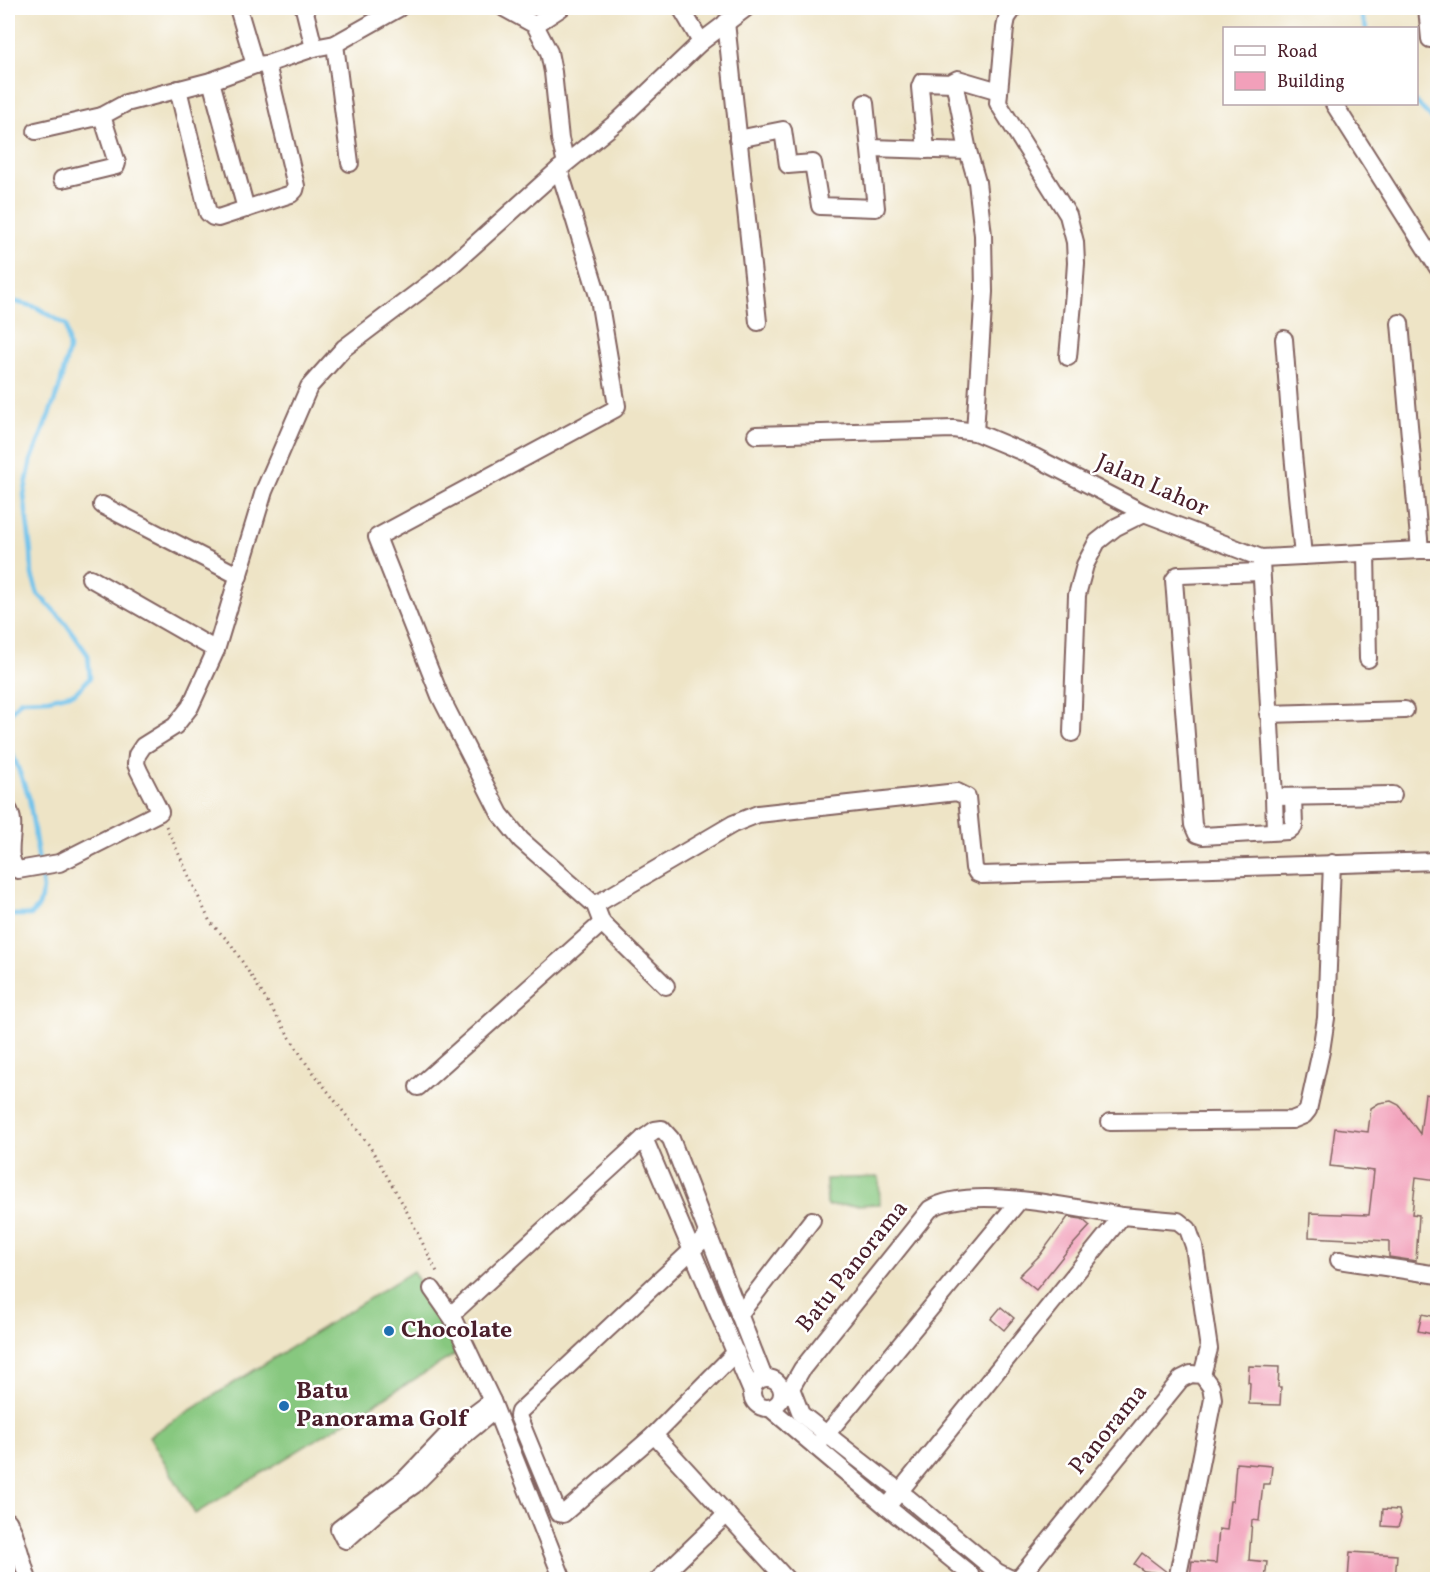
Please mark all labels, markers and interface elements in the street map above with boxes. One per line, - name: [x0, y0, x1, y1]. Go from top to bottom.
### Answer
- legend: [1223, 27, 1418, 105]
- text: Road: [1277, 40, 1318, 65]
- text: Building: [1277, 70, 1345, 95]
- street label: Jalan Lahor: [1090, 446, 1214, 526]
- street label: Batu Panorama: [789, 1194, 917, 1340]
- place label: Chocolate: [401, 1314, 512, 1348]
- marker: Chocolate: [382, 1324, 396, 1338]
- place label: Batu Panorama Golf: [296, 1375, 470, 1437]
- street label: Panorama: [1062, 1377, 1156, 1483]
- marker: Batu Panorama Golf: [277, 1399, 291, 1413]

